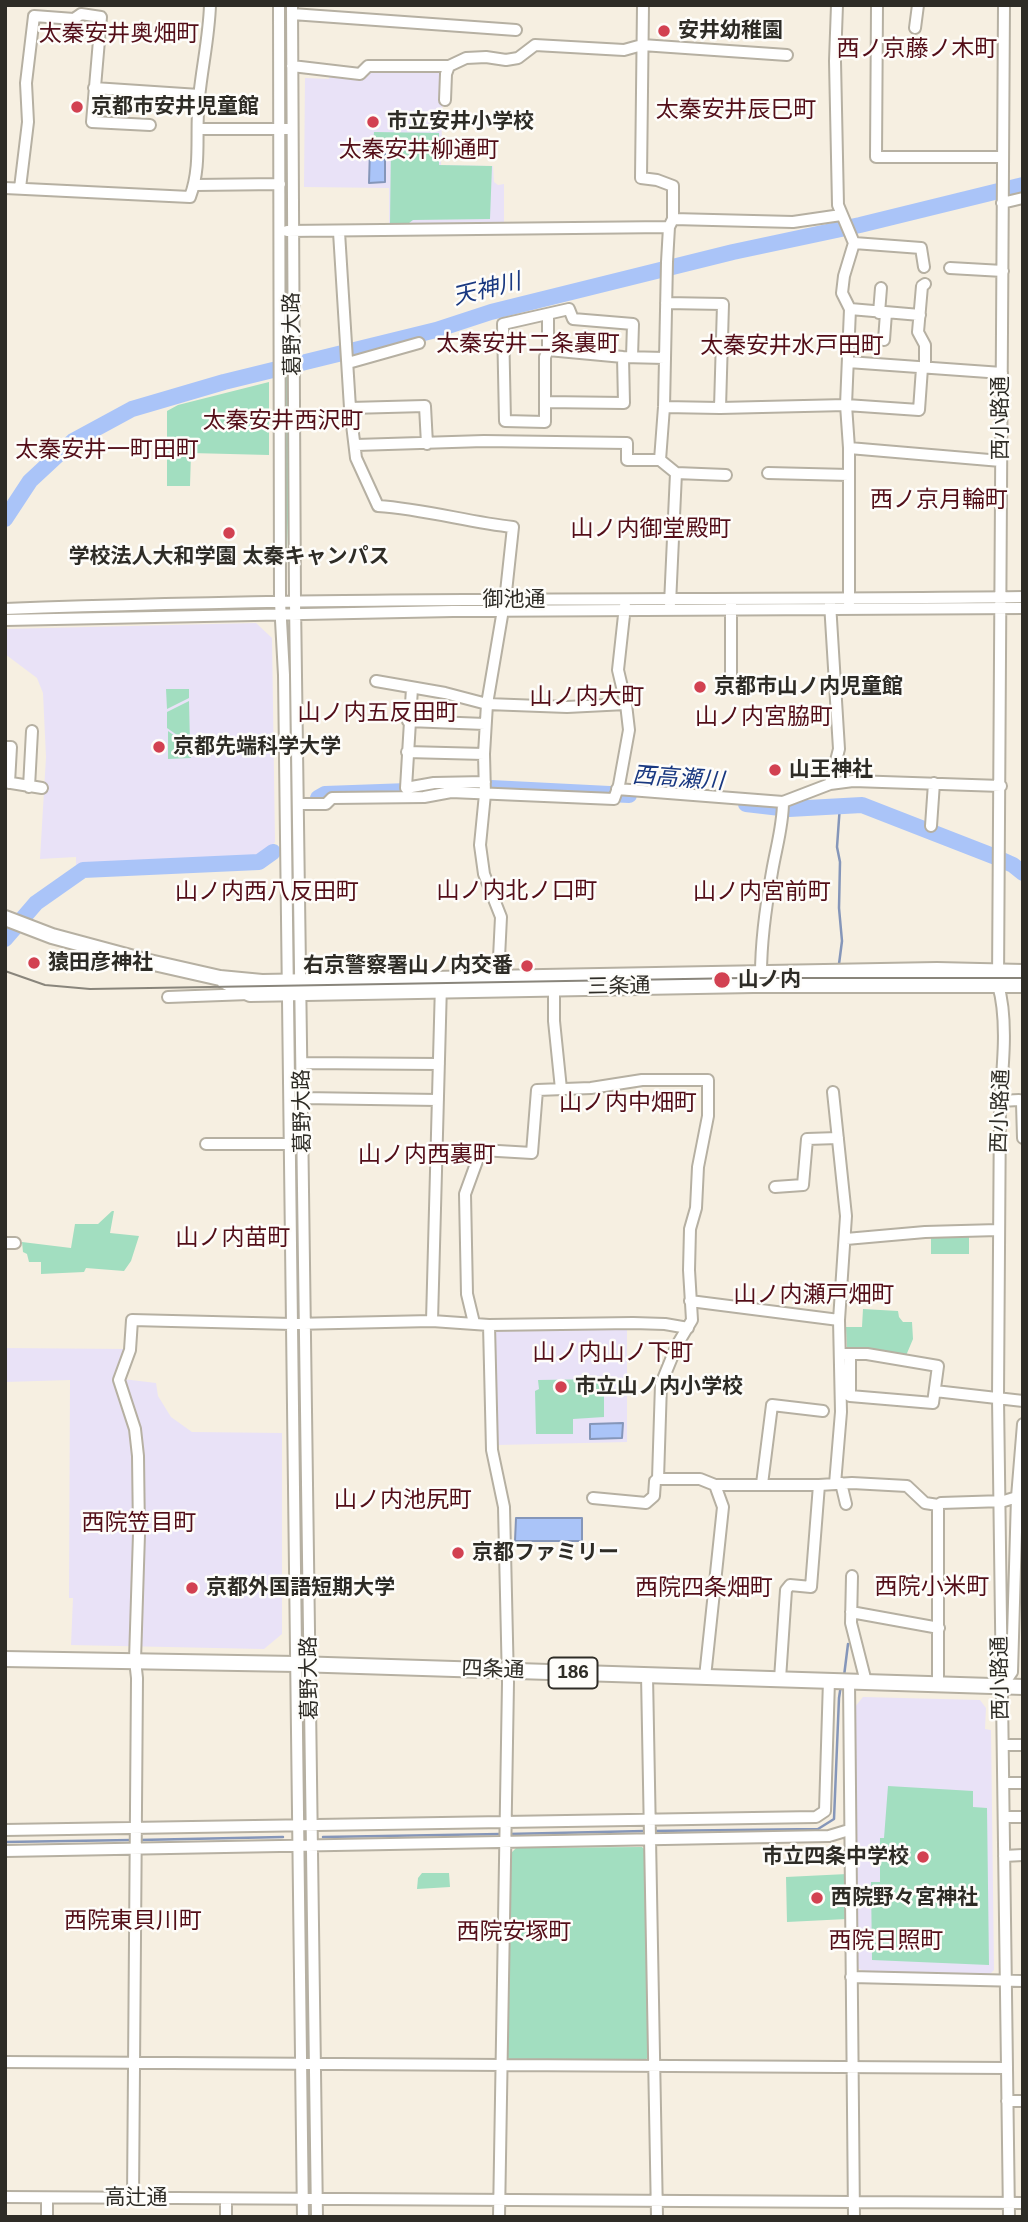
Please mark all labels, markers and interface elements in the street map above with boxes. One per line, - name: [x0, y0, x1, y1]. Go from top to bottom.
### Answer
- place label: 安井幼稚園: [678, 18, 783, 44]
- district label: 太秦安井奥畑町: [39, 21, 199, 49]
- marker: 安井幼稚園: [656, 23, 672, 39]
- district label: 西ノ京藤ノ木町: [837, 36, 997, 64]
- place label: 京都市安井児童館: [91, 94, 259, 120]
- district label: 太秦安井辰巳町: [656, 97, 816, 125]
- marker: 京都市安井児童館: [69, 99, 85, 115]
- place label: 市立安井小学校: [387, 109, 534, 135]
- marker: 市立安井小学校: [365, 114, 381, 130]
- district label: 太秦安井柳通町: [339, 137, 499, 165]
- water label: 天神川: [450, 268, 524, 312]
- street label: 葛野大路: [280, 292, 306, 376]
- district label: 太秦安井二条裏町: [436, 331, 620, 359]
- district label: 太秦安井水戸田町: [700, 333, 884, 361]
- street label: 西小路通: [988, 376, 1014, 460]
- district label: 太秦安井西沢町: [203, 408, 363, 436]
- district label: 太秦安井一町田町: [15, 437, 199, 465]
- district label: 西ノ京月輪町: [870, 487, 1008, 515]
- district label: 山ノ内御堂殿町: [571, 516, 731, 544]
- marker: 学校法人大和学園 太秦キャンパス: [221, 525, 237, 541]
- place label: 学校法人大和学園 太秦キャンパス: [69, 544, 389, 570]
- street label: 御池通: [483, 587, 545, 613]
- place label: 京都市山ノ内児童館: [714, 674, 903, 700]
- marker: 京都市山ノ内児童館: [692, 679, 708, 695]
- district label: 山ノ内大町: [530, 684, 644, 712]
- district label: 山ノ内五反田町: [298, 700, 458, 728]
- district label: 山ノ内宮脇町: [695, 704, 833, 732]
- place label: 京都先端科学大学: [173, 734, 341, 760]
- marker: 京都先端科学大学: [151, 739, 167, 755]
- place label: 山王神社: [789, 757, 873, 783]
- water label: 西高瀬川: [631, 762, 725, 796]
- marker: 山王神社: [767, 762, 783, 778]
- district label: 山ノ内北ノ口町: [437, 878, 597, 906]
- district label: 山ノ内西八反田町: [175, 879, 359, 907]
- district label: 山ノ内宮前町: [693, 879, 831, 907]
- place label: 猿田彦神社: [48, 950, 153, 976]
- place label: 右京警察署山ノ内交番: [303, 953, 513, 979]
- marker: 猿田彦神社: [26, 955, 42, 971]
- marker: 右京警察署山ノ内交番: [519, 958, 535, 974]
- place label: 山ノ内: [738, 967, 801, 993]
- marker: 山ノ内: [712, 970, 732, 990]
- street label: 三条通: [587, 974, 651, 1000]
- street label: 葛野大路: [290, 1069, 316, 1153]
- street label: 西小路通: [987, 1069, 1015, 1153]
- district label: 山ノ内中畑町: [559, 1090, 697, 1118]
- district label: 山ノ内西裏町: [358, 1142, 496, 1170]
- district label: 山ノ内苗町: [176, 1225, 290, 1253]
- district label: 山ノ内瀬戸畑町: [734, 1282, 894, 1310]
- district label: 山ノ内山ノ下町: [533, 1340, 693, 1368]
- place label: 市立山ノ内小学校: [575, 1374, 743, 1400]
- marker: 市立山ノ内小学校: [553, 1379, 569, 1395]
- district label: 山ノ内池尻町: [334, 1487, 472, 1515]
- district label: 西院笠目町: [82, 1510, 196, 1538]
- place label: 京都ファミリー: [472, 1540, 619, 1566]
- marker: 京都ファミリー: [450, 1545, 466, 1561]
- district label: 西院小米町: [875, 1574, 989, 1602]
- place label: 京都外国語短期大学: [206, 1575, 395, 1601]
- district label: 西院四条畑町: [635, 1575, 773, 1603]
- marker: 京都外国語短期大学: [184, 1580, 200, 1596]
- street label: 葛野大路: [297, 1636, 323, 1720]
- street label: 西小路通: [988, 1636, 1014, 1720]
- street label: 四条通: [461, 1656, 525, 1684]
- road number: 186: [548, 1658, 598, 1688]
- place label: 市立四条中学校: [762, 1844, 909, 1870]
- marker: 市立四条中学校: [915, 1849, 931, 1865]
- place label: 西院野々宮神社: [831, 1885, 978, 1911]
- marker: 西院野々宮神社: [809, 1890, 825, 1906]
- district label: 西院東貝川町: [64, 1908, 202, 1936]
- district label: 西院安塚町: [457, 1919, 571, 1947]
- district label: 西院日照町: [829, 1928, 943, 1956]
- street label: 高辻通: [105, 2185, 167, 2211]

